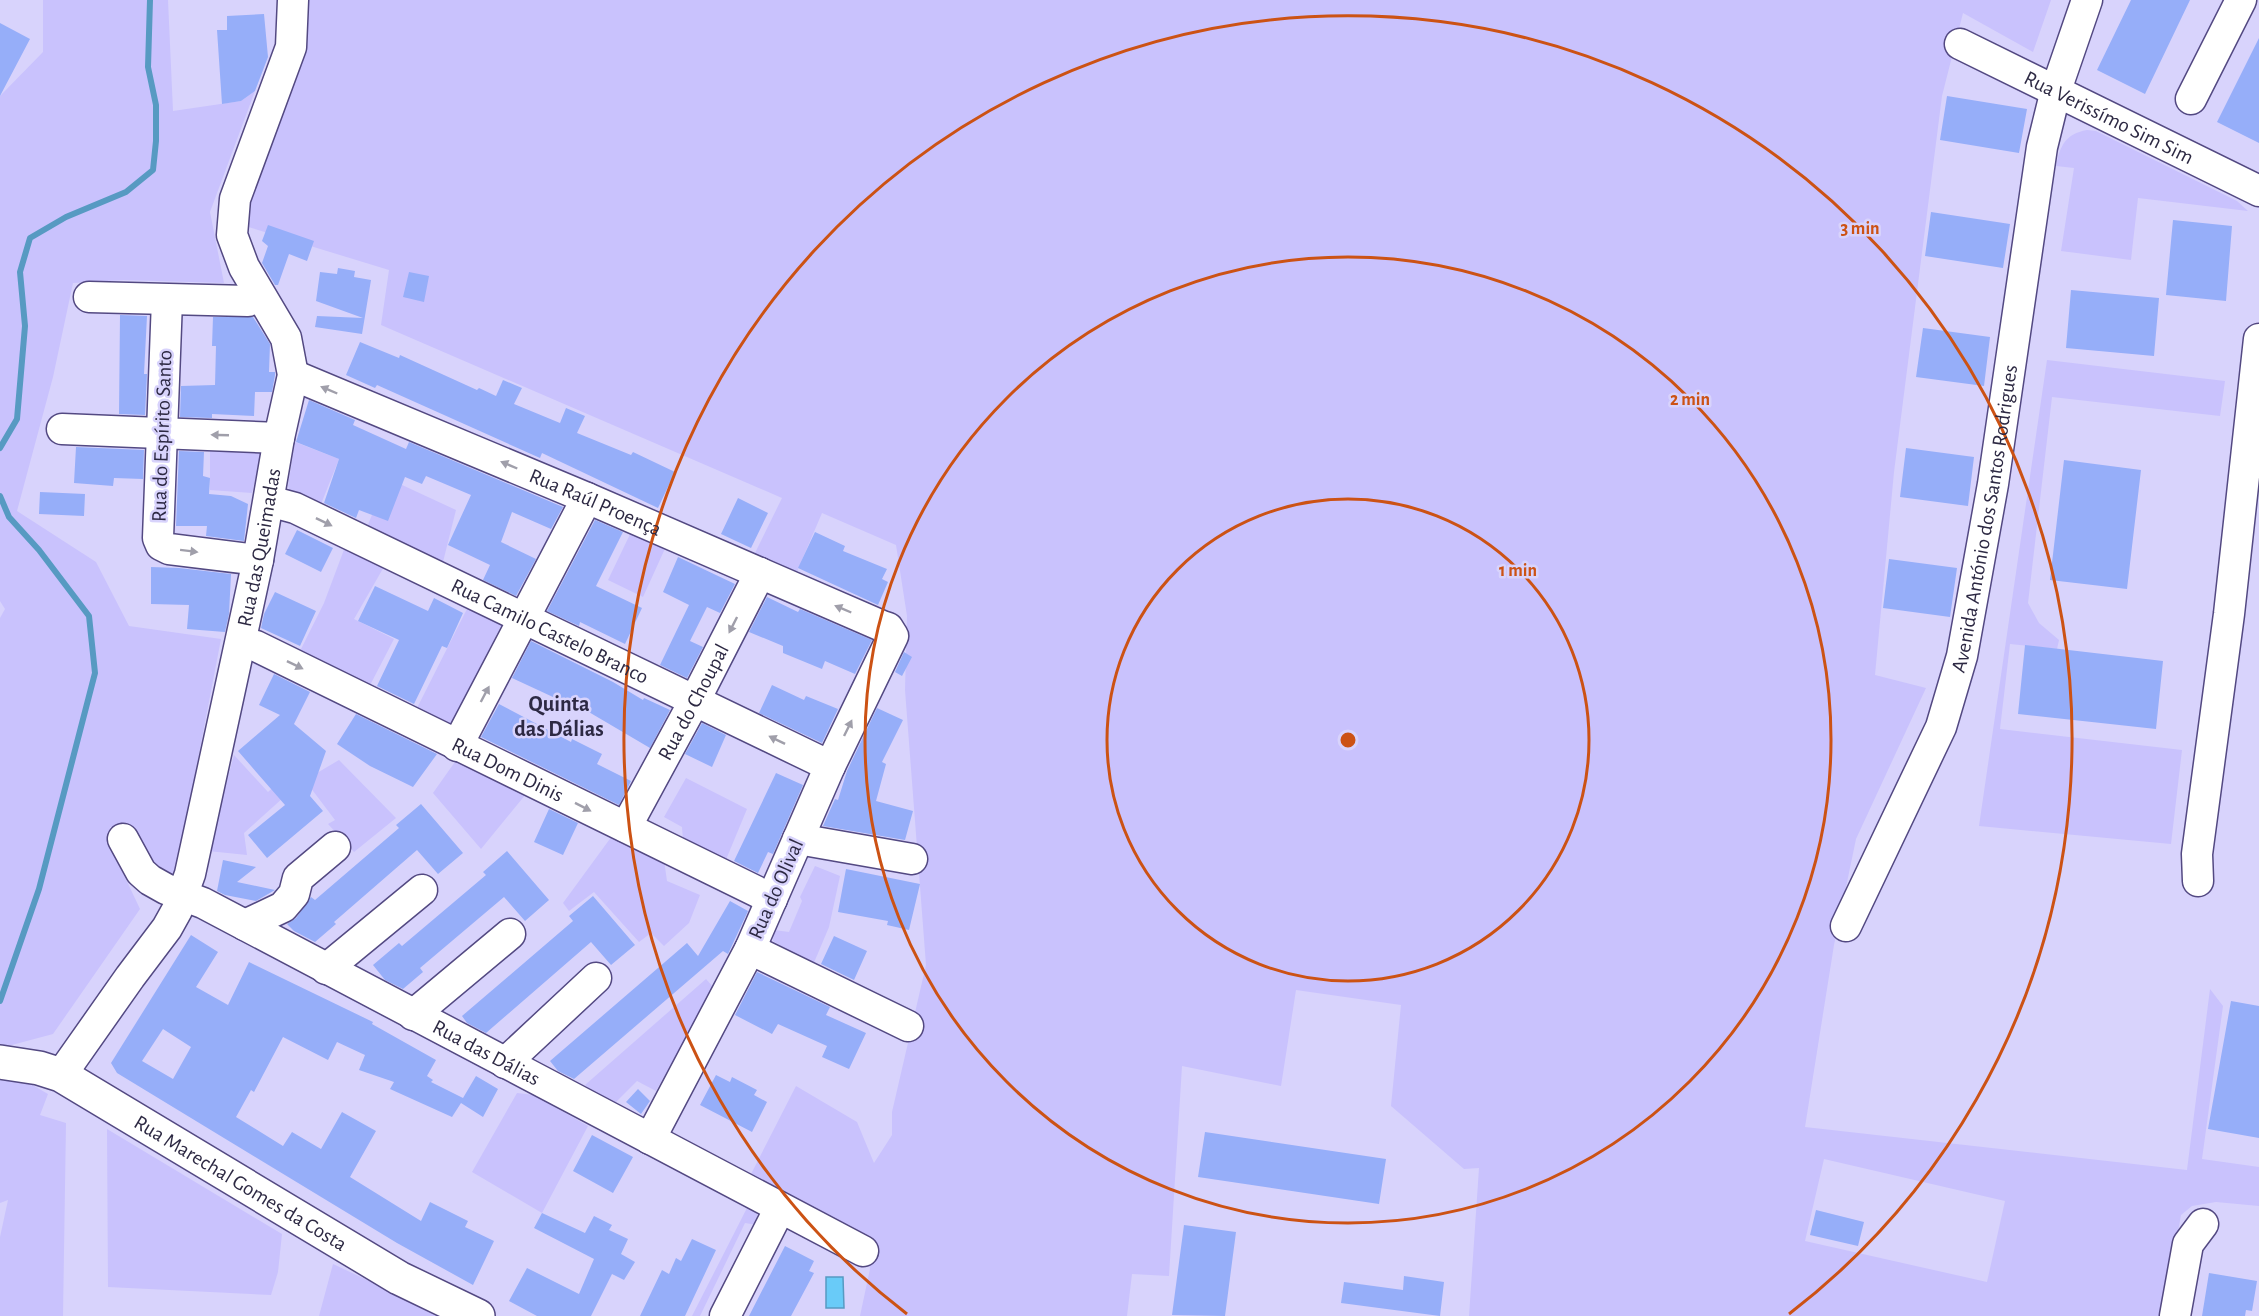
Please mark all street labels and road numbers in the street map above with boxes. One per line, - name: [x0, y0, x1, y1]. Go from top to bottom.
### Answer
- street label: Rua Verissímo Sim Sim: [2021, 67, 2197, 168]
- street label: Rua do Espírito Santo: [149, 350, 175, 522]
- street label: Avenida António dos Santos Rodrigues: [1947, 363, 2021, 675]
- street label: Rua Raúl Proença: [526, 465, 665, 540]
- street label: Rua das Queimadas: [233, 467, 284, 628]
- street label: Rua Camilo Castelo Branco: [448, 575, 652, 687]
- street label: Rua do Choupal: [654, 640, 732, 764]
- street label: Rua Dom Dinis: [449, 733, 567, 806]
- street label: Rua do Olival: [745, 836, 807, 942]
- street label: Rua das Dálias: [429, 1016, 544, 1089]
- street label: Rua Marechal Gomes da Costa: [131, 1111, 351, 1255]

